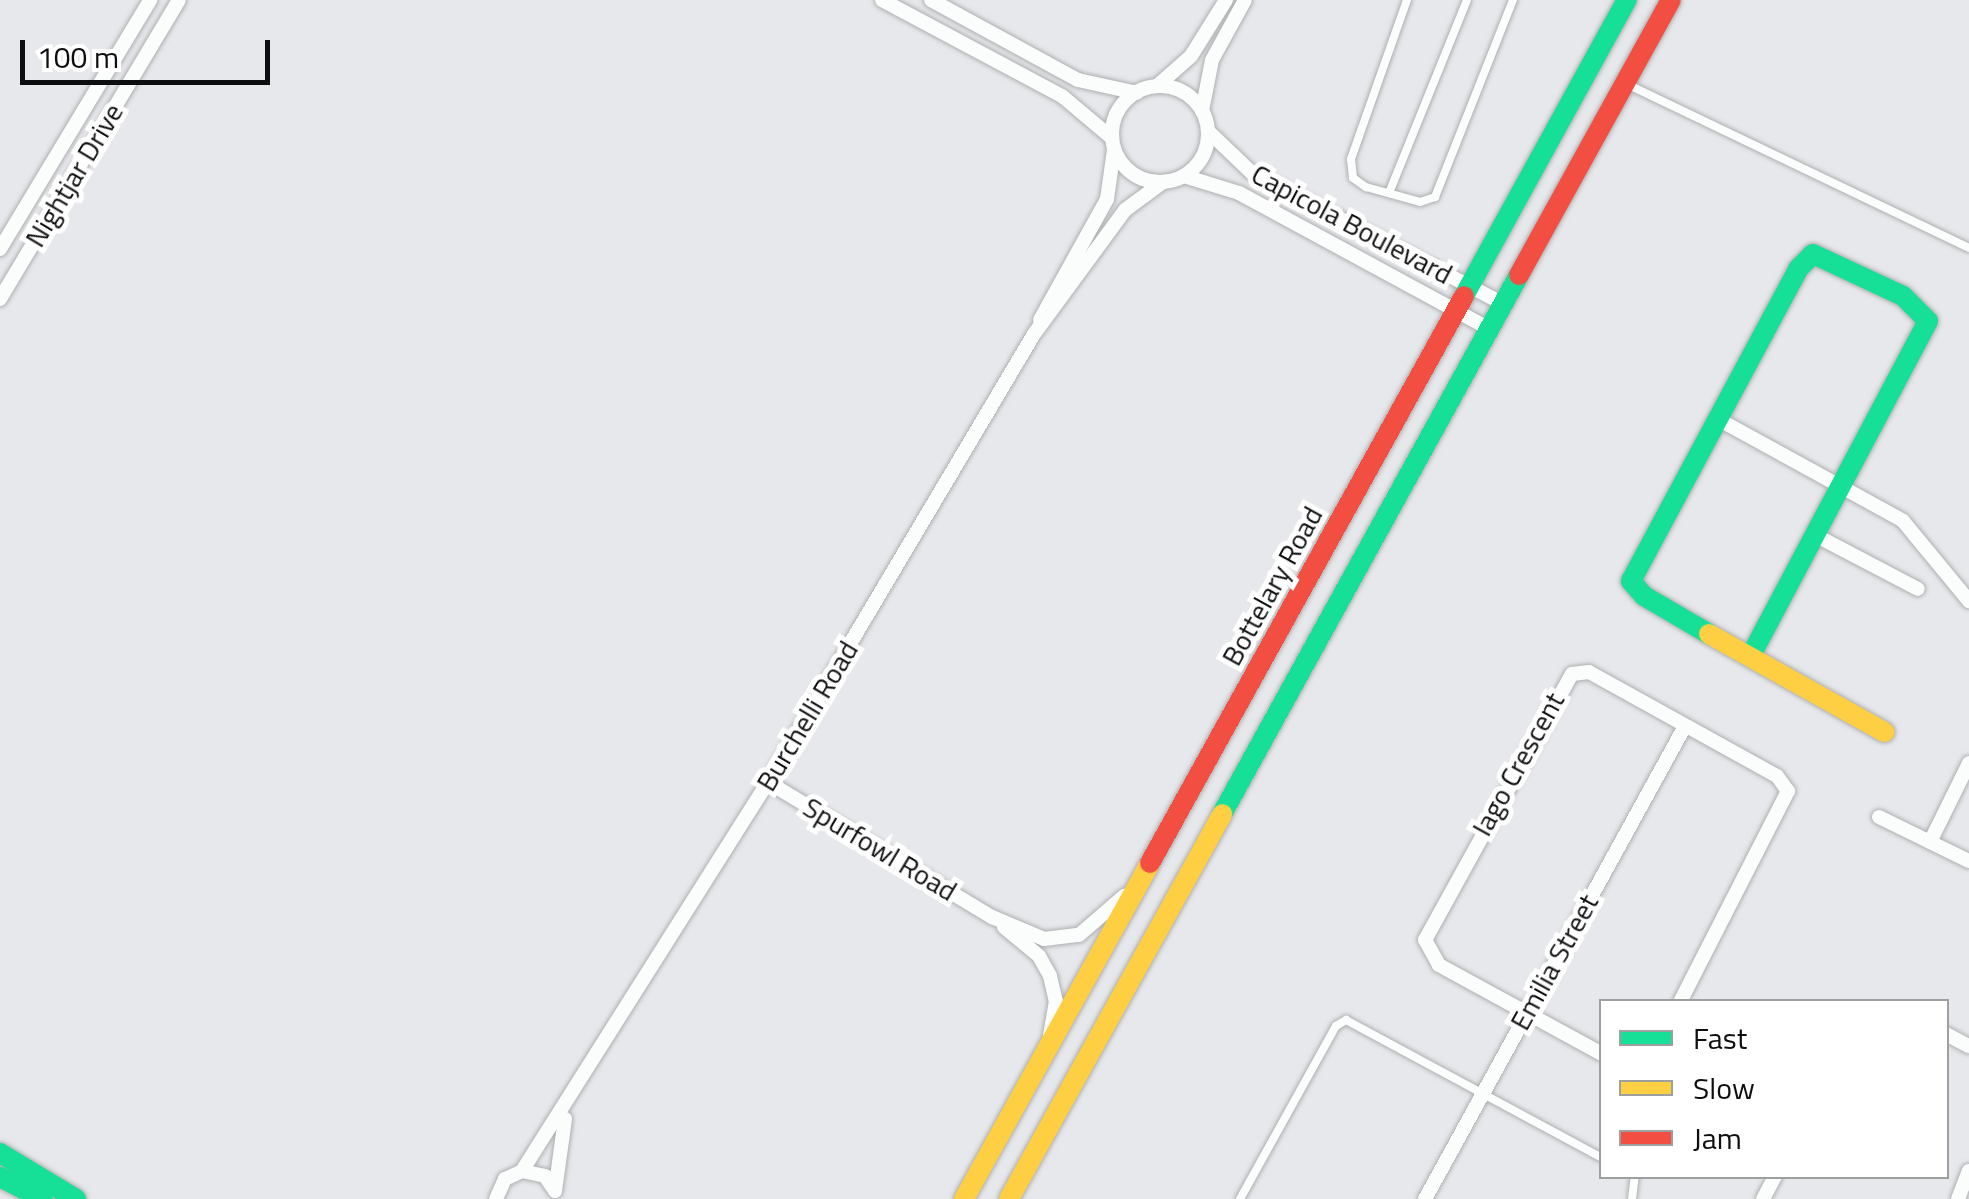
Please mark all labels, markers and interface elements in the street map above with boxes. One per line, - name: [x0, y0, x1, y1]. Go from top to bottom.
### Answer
- scale bar: [25, 20, 275, 82]
- text: 100 m: [37, 34, 119, 80]
- street label: Nightjar Drive: [18, 97, 130, 253]
- street label: Capicola Boulevard: [1246, 157, 1458, 291]
- street label: Bottelary Road: [1215, 501, 1329, 671]
- street label: Burchelli Road: [749, 635, 865, 797]
- street label: Iago Crescent: [1465, 686, 1571, 842]
- street label: Spurfowl Road: [797, 790, 963, 908]
- street label: Emilia Street: [1503, 888, 1605, 1036]
- legend: [1599, 999, 1949, 1179]
- text: Fast: [1693, 1015, 1747, 1061]
- text: Slow: [1693, 1065, 1755, 1111]
- text: Jam: [1693, 1115, 1742, 1161]

